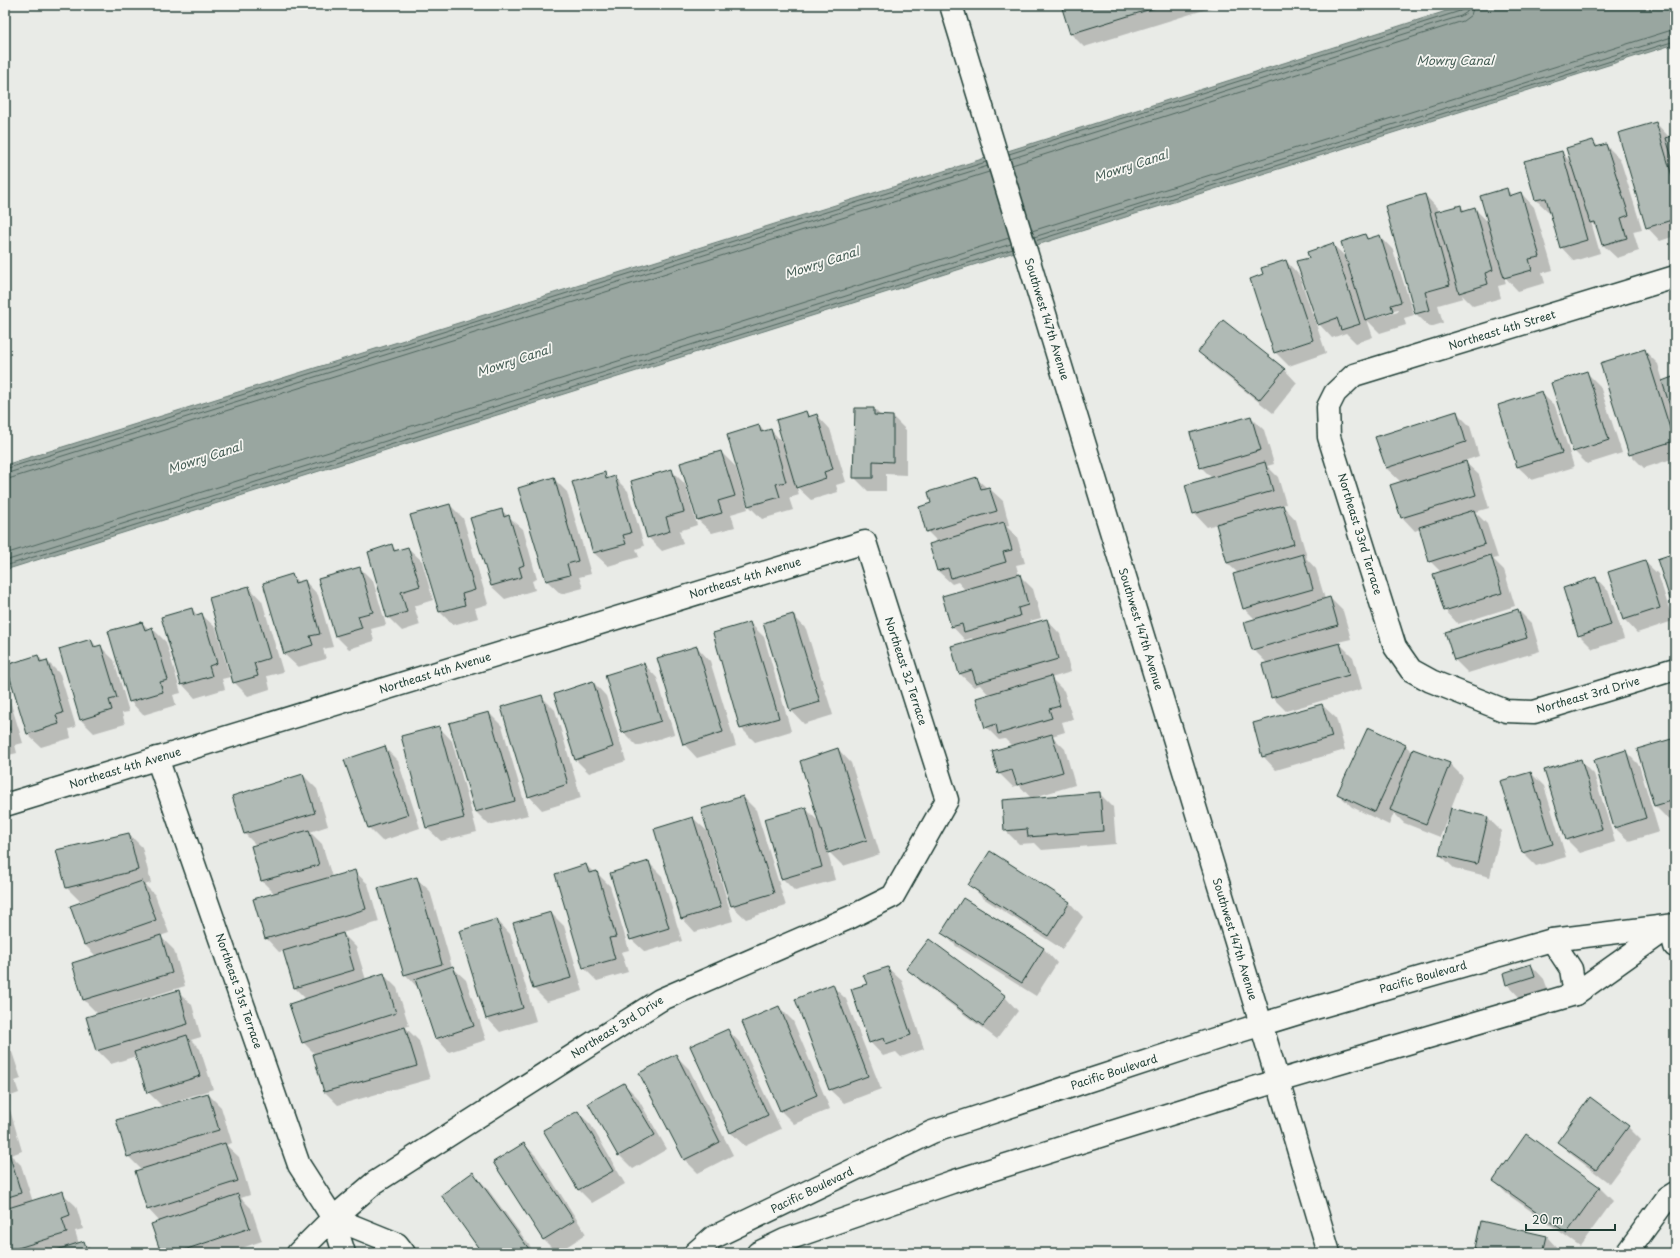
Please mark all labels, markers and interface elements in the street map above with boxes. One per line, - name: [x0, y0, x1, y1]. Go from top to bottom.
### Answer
- water label: Mowry Canal: [1416, 51, 1495, 69]
- water label: Mowry Canal: [1091, 144, 1172, 186]
- water label: Mowry Canal: [782, 241, 863, 283]
- street label: Southwest 147th Avenue: [1021, 256, 1074, 382]
- street label: Northeast 4th Street: [1446, 305, 1558, 354]
- water label: Mowry Canal: [474, 339, 555, 381]
- water label: Mowry Canal: [165, 436, 246, 478]
- street label: Northeast 33rd Terrace: [1334, 471, 1387, 597]
- street label: Northeast 4th Avenue: [687, 552, 803, 603]
- street label: Southwest 147th Avenue: [1115, 566, 1168, 692]
- street label: Northeast 32 Terrace: [881, 614, 932, 727]
- street label: Northeast 4th Avenue: [377, 647, 493, 698]
- street label: Northeast 3rd Drive: [1534, 672, 1642, 717]
- street label: Northeast 4th Avenue: [67, 742, 183, 793]
- street label: Southwest 147th Avenue: [1209, 876, 1262, 1002]
- street label: Northeast 31st Terrace: [212, 931, 267, 1051]
- street label: Pacific Boulevard: [1377, 956, 1469, 997]
- street label: Northeast 3rd Drive: [567, 991, 667, 1062]
- street label: Pacific Boulevard: [1068, 1049, 1160, 1094]
- street label: Pacific Boulevard: [767, 1162, 856, 1217]
- scale bar: [1526, 1206, 1615, 1232]
- text: 20 m: [1532, 1210, 1563, 1228]

